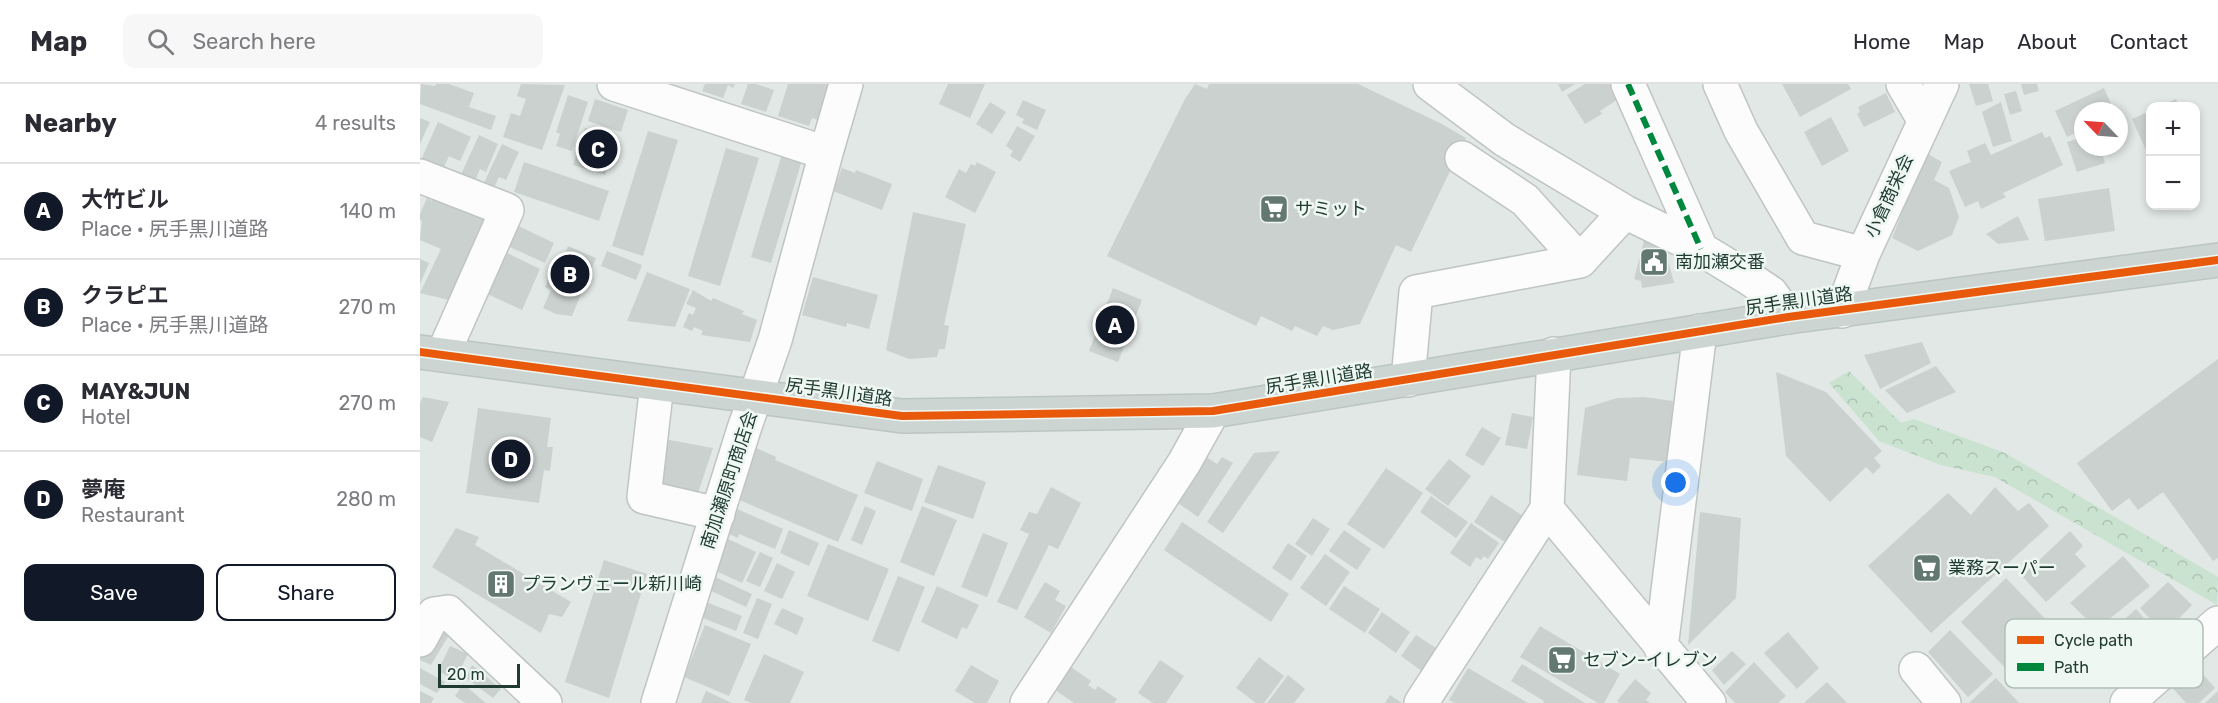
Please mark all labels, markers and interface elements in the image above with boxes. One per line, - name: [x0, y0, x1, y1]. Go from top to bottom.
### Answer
- search box: [123, 14, 543, 68]
- text: Map: [30, 25, 87, 58]
- icon: search: [144, 25, 177, 58]
- text: Search here: [192, 28, 316, 55]
- text: Home: [1853, 29, 1910, 54]
- text: Map: [1943, 29, 1984, 54]
- text: About: [2017, 29, 2077, 54]
- text: Contact: [2110, 29, 2188, 54]
- north arrow: [2074, 102, 2128, 156]
- map controls: [2146, 102, 2200, 210]
- button: +: [2146, 102, 2200, 156]
- text: Nearby: [24, 108, 117, 139]
- text: 4 results: [315, 111, 396, 135]
- pin: C: [578, 126, 618, 172]
- street label: 小倉商栄会: [1860, 151, 1918, 241]
- button: −: [2146, 156, 2200, 210]
- text: 大竹ビル: [81, 186, 169, 213]
- supermarket icon: サミット: [1258, 193, 1290, 225]
- place label: サミット: [1295, 198, 1367, 220]
- text: A: [36, 199, 51, 223]
- text: 140 m: [340, 199, 396, 223]
- text: Place · 尻手黒川道路: [81, 217, 268, 241]
- public building icon: 南加瀬交番: [1638, 246, 1670, 278]
- place label: 南加瀬交番: [1675, 251, 1765, 273]
- pin: B: [550, 252, 590, 297]
- text: クラピエ: [81, 282, 169, 309]
- street label: 尻手黒川道路: [1744, 283, 1854, 319]
- text: B: [36, 295, 51, 319]
- text: 270 m: [339, 295, 396, 319]
- pin: A: [1096, 302, 1134, 348]
- text: Place · 尻手黒川道路: [81, 313, 268, 337]
- street label: 尻手黒川道路: [1264, 360, 1374, 398]
- street label: 尻手黒川道路: [784, 374, 894, 410]
- text: MAY&JUN: [81, 378, 190, 405]
- text: C: [36, 391, 51, 415]
- text: 270 m: [339, 391, 396, 415]
- text: Hotel: [81, 405, 131, 429]
- street label: 南加瀬原町商店会: [696, 408, 762, 552]
- pin: D: [492, 436, 530, 482]
- your location: [1661, 468, 1690, 497]
- text: 夢庵: [81, 476, 125, 503]
- text: D: [36, 487, 51, 511]
- text: 280 m: [336, 487, 396, 511]
- text: Restaurant: [81, 503, 185, 527]
- supermarket icon: 業務スーパー: [1911, 552, 1943, 584]
- place label: 業務スーパー: [1948, 557, 2056, 579]
- button: Save: [24, 564, 204, 621]
- button: Share: [216, 564, 396, 621]
- building icon: プランヴェール新川崎: [485, 568, 517, 600]
- place label: プランヴェール新川崎: [522, 573, 702, 595]
- legend: [2005, 619, 2203, 688]
- text: Cycle path: [2054, 631, 2133, 650]
- supermarket icon: セブン-イレブン: [1546, 644, 1578, 676]
- place label: セブン-イレブン: [1583, 649, 1718, 671]
- text: Path: [2054, 658, 2089, 677]
- scale bar: [438, 661, 520, 688]
- text: 20 m: [447, 665, 485, 684]

